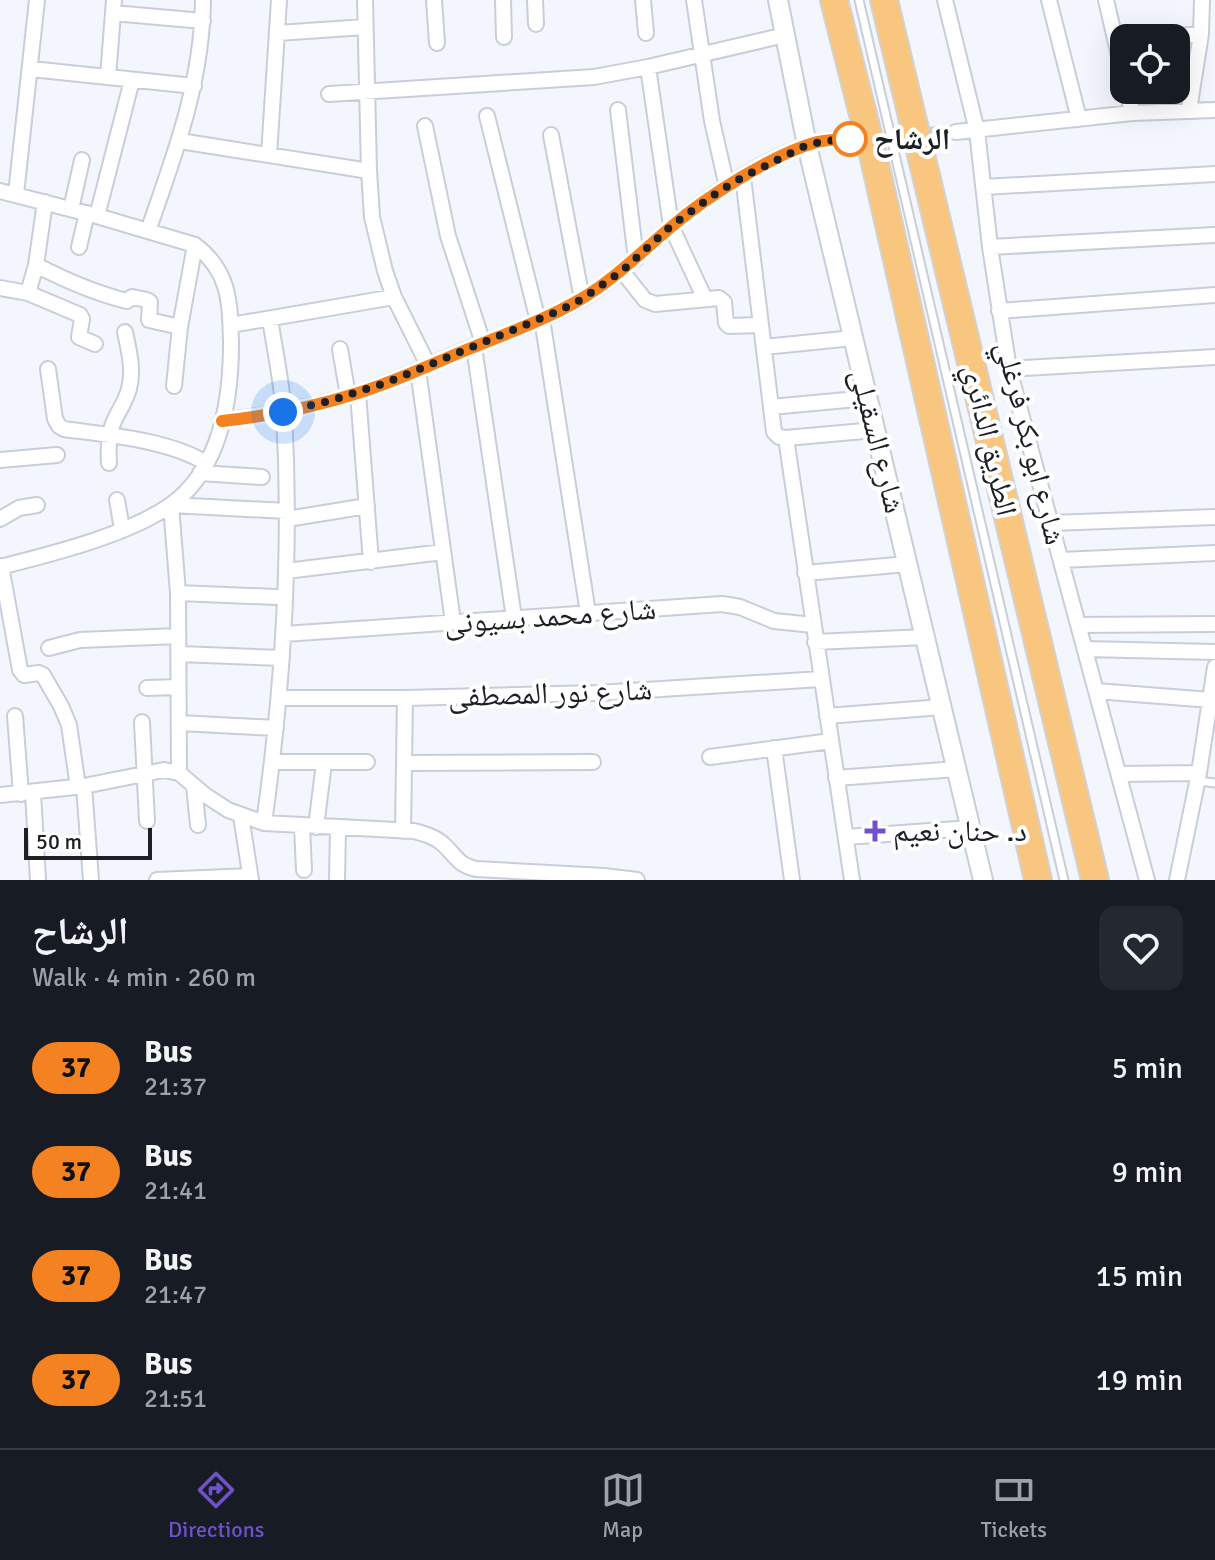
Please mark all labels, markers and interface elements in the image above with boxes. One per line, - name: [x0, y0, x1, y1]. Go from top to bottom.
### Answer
- map controls: [1110, 24, 1190, 104]
- button: locate: [1110, 24, 1190, 104]
- place label: الرشاح: [874, 121, 950, 158]
- marker: الرشاح: [833, 122, 867, 156]
- street label: شارع ابو بكر فرغلي: [983, 338, 1074, 550]
- street label: الطريق الدائري: [950, 361, 1025, 521]
- street label: شارع السقيلى: [842, 365, 913, 517]
- your location: [263, 392, 303, 432]
- street label: شارع محمد بسيونى: [443, 591, 657, 642]
- street label: شارع نور المصطفى: [447, 671, 653, 716]
- place label: د. حنان نعيم: [893, 813, 1027, 851]
- marker: د. حنان نعيم: [864, 820, 886, 842]
- scale bar: [24, 824, 152, 860]
- text: 50 m: [36, 828, 82, 855]
- button: heart: [1099, 906, 1183, 990]
- text: الرشاح: [32, 908, 128, 955]
- text: Walk · 4 min · 260 m: [32, 962, 256, 994]
- text: Bus: [144, 1034, 192, 1071]
- text: 5 min: [1112, 1050, 1183, 1087]
- text: 37: [61, 1051, 91, 1085]
- text: 21:37: [144, 1071, 207, 1103]
- text: Bus: [144, 1138, 192, 1175]
- text: 9 min: [1112, 1154, 1183, 1191]
- text: 37: [61, 1155, 91, 1189]
- text: 21:41: [144, 1175, 207, 1207]
- text: Bus: [144, 1242, 192, 1279]
- text: 15 min: [1096, 1258, 1183, 1295]
- text: 37: [61, 1259, 91, 1293]
- text: 21:47: [144, 1279, 207, 1311]
- text: Bus: [144, 1346, 192, 1383]
- text: 19 min: [1096, 1362, 1183, 1399]
- text: 37: [61, 1363, 91, 1397]
- text: 21:51: [144, 1383, 207, 1415]
- tab: Directions: [168, 1468, 264, 1543]
- tab: Map: [601, 1468, 645, 1543]
- tab: Tickets: [981, 1468, 1047, 1543]

